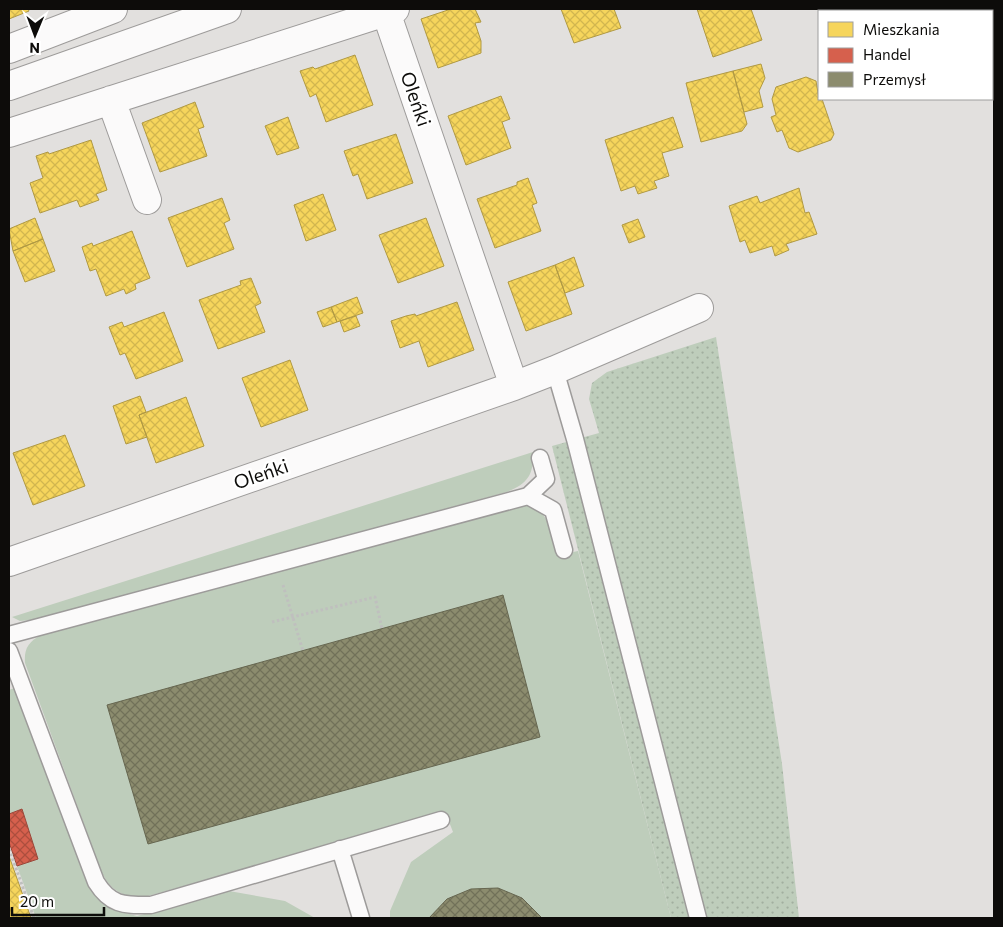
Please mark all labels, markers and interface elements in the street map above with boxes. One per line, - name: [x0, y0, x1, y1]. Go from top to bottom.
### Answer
- north arrow: [10, 10, 60, 60]
- legend: [818, 10, 993, 100]
- text: Mieszkania: [863, 20, 940, 38]
- text: N: [29, 40, 40, 57]
- text: Handel: [863, 45, 911, 63]
- street label: Oleńki: [396, 68, 437, 129]
- text: Przemysł: [863, 70, 926, 88]
- street label: Oleńki: [230, 453, 291, 494]
- scale bar: [12, 884, 105, 916]
- text: 20 m: [20, 892, 54, 910]

